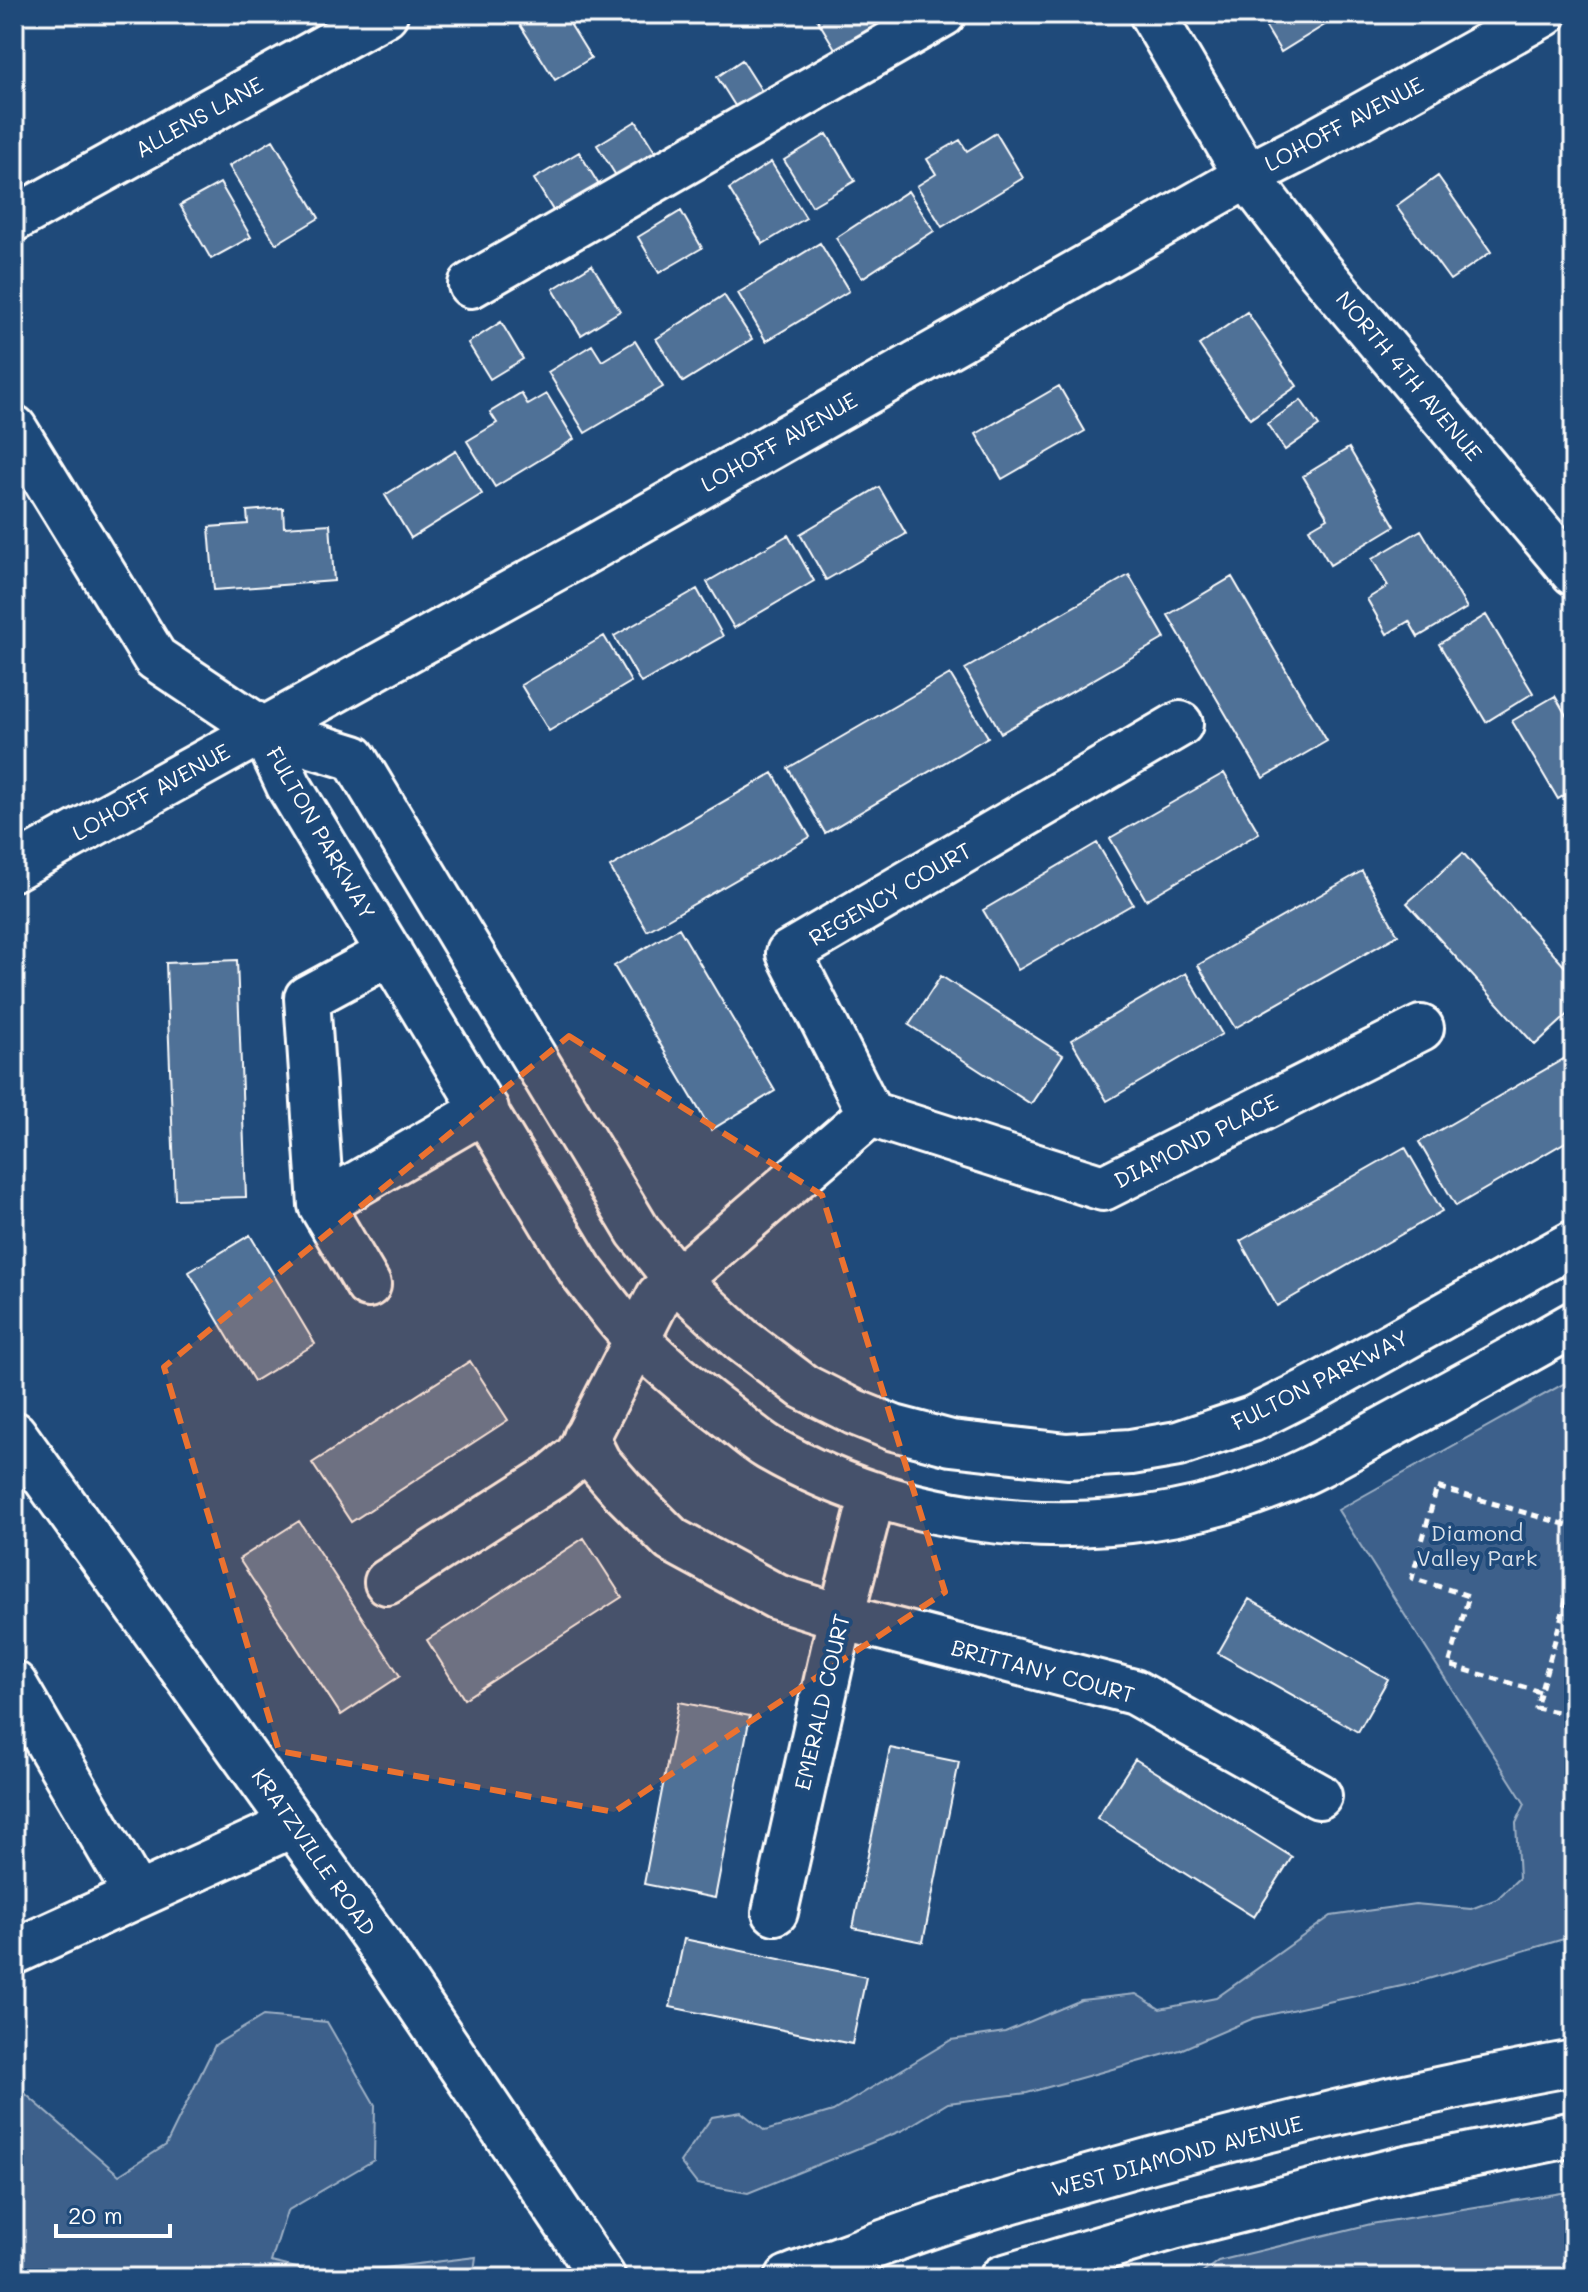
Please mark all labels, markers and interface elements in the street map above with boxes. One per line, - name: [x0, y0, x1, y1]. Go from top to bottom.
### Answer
- street label: ALLENS LANE: [130, 69, 268, 164]
- street label: LOHOFF AVENUE: [1259, 69, 1428, 178]
- street label: NORTH 4TH AVENUE: [1330, 285, 1489, 467]
- street label: LOHOFF AVENUE: [695, 385, 862, 498]
- street label: LOHOFF AVENUE: [67, 736, 235, 847]
- street label: FULTON PARKWAY: [260, 741, 383, 924]
- street label: REGENCY COURT: [803, 835, 976, 952]
- street label: DIAMOND PLACE: [1109, 1087, 1283, 1194]
- street label: FULTON PARKWAY: [1226, 1322, 1413, 1437]
- park label: Diamond Valley Park: [1417, 1518, 1537, 1572]
- street label: EMERALD COURT: [787, 1611, 856, 1793]
- street label: BRITTANY COURT: [948, 1632, 1138, 1709]
- street label: KRATZVILLE ROAD: [246, 1762, 383, 1941]
- street label: WEST DIAMOND AVENUE: [1048, 2108, 1306, 2203]
- scale bar: [56, 2188, 170, 2238]
- text: 20 m: [68, 2199, 123, 2230]

